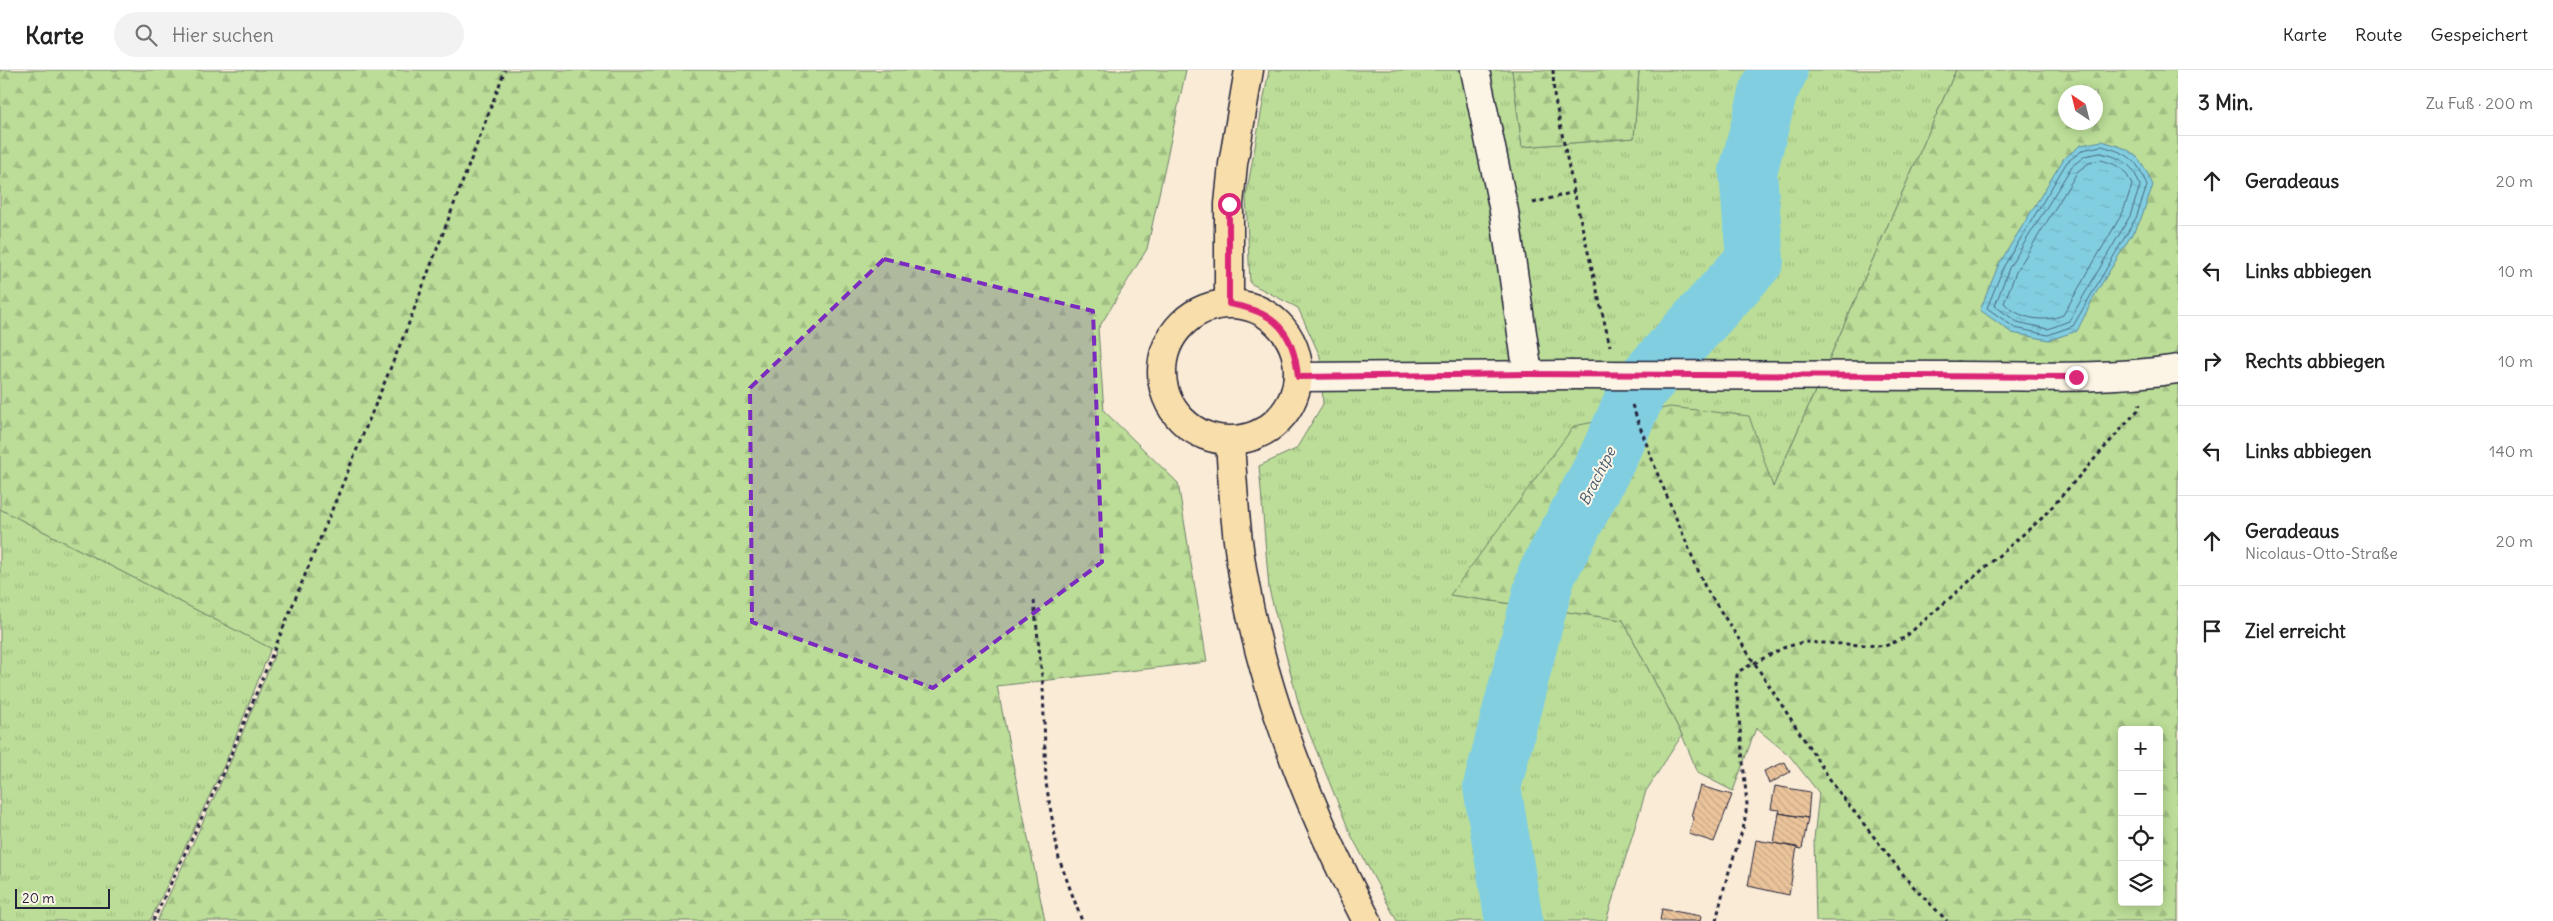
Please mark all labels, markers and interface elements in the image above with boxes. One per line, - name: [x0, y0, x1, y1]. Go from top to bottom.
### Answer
- search box: [114, 12, 464, 57]
- text: Karte: [25, 20, 84, 50]
- icon: search: [132, 21, 160, 49]
- text: Hier suchen: [172, 23, 274, 47]
- text: Karte: [2283, 23, 2327, 46]
- text: Route: [2355, 23, 2402, 46]
- text: Gespeichert: [2430, 23, 2528, 46]
- north arrow: [2058, 85, 2103, 130]
- text: 3 Min.: [2198, 89, 2253, 116]
- text: Zu Fuß · 200 m: [2426, 93, 2533, 113]
- icon: ahead: [2198, 167, 2226, 195]
- text: Geradeaus: [2245, 169, 2339, 193]
- text: 20 m: [2496, 171, 2533, 191]
- route start: [1218, 193, 1241, 216]
- icon: left: [2198, 257, 2226, 285]
- text: Links abbiegen: [2245, 259, 2372, 283]
- text: 10 m: [2498, 261, 2533, 281]
- icon: right: [2198, 347, 2226, 375]
- text: Rechts abbiegen: [2245, 349, 2385, 373]
- text: 10 m: [2498, 351, 2533, 371]
- route end: [2065, 366, 2088, 389]
- icon: left: [2198, 437, 2226, 465]
- text: Links abbiegen: [2245, 439, 2372, 463]
- text: 140 m: [2489, 441, 2533, 461]
- water label: Brachtpe: [1574, 443, 1620, 508]
- text: Geradeaus: [2245, 519, 2339, 543]
- icon: ahead: [2198, 527, 2226, 555]
- text: 20 m: [2496, 531, 2533, 551]
- text: Nicolaus-Otto-Straße: [2245, 543, 2398, 563]
- icon: arrive: [2198, 617, 2226, 645]
- text: Ziel erreicht: [2245, 619, 2346, 643]
- map controls: [2118, 726, 2163, 906]
- button: +: [2118, 726, 2163, 771]
- button: −: [2118, 771, 2163, 816]
- button: locate: [2118, 816, 2163, 861]
- button: layers: [2118, 861, 2163, 906]
- scale bar: [15, 886, 110, 909]
- text: 20 m: [22, 889, 55, 907]

